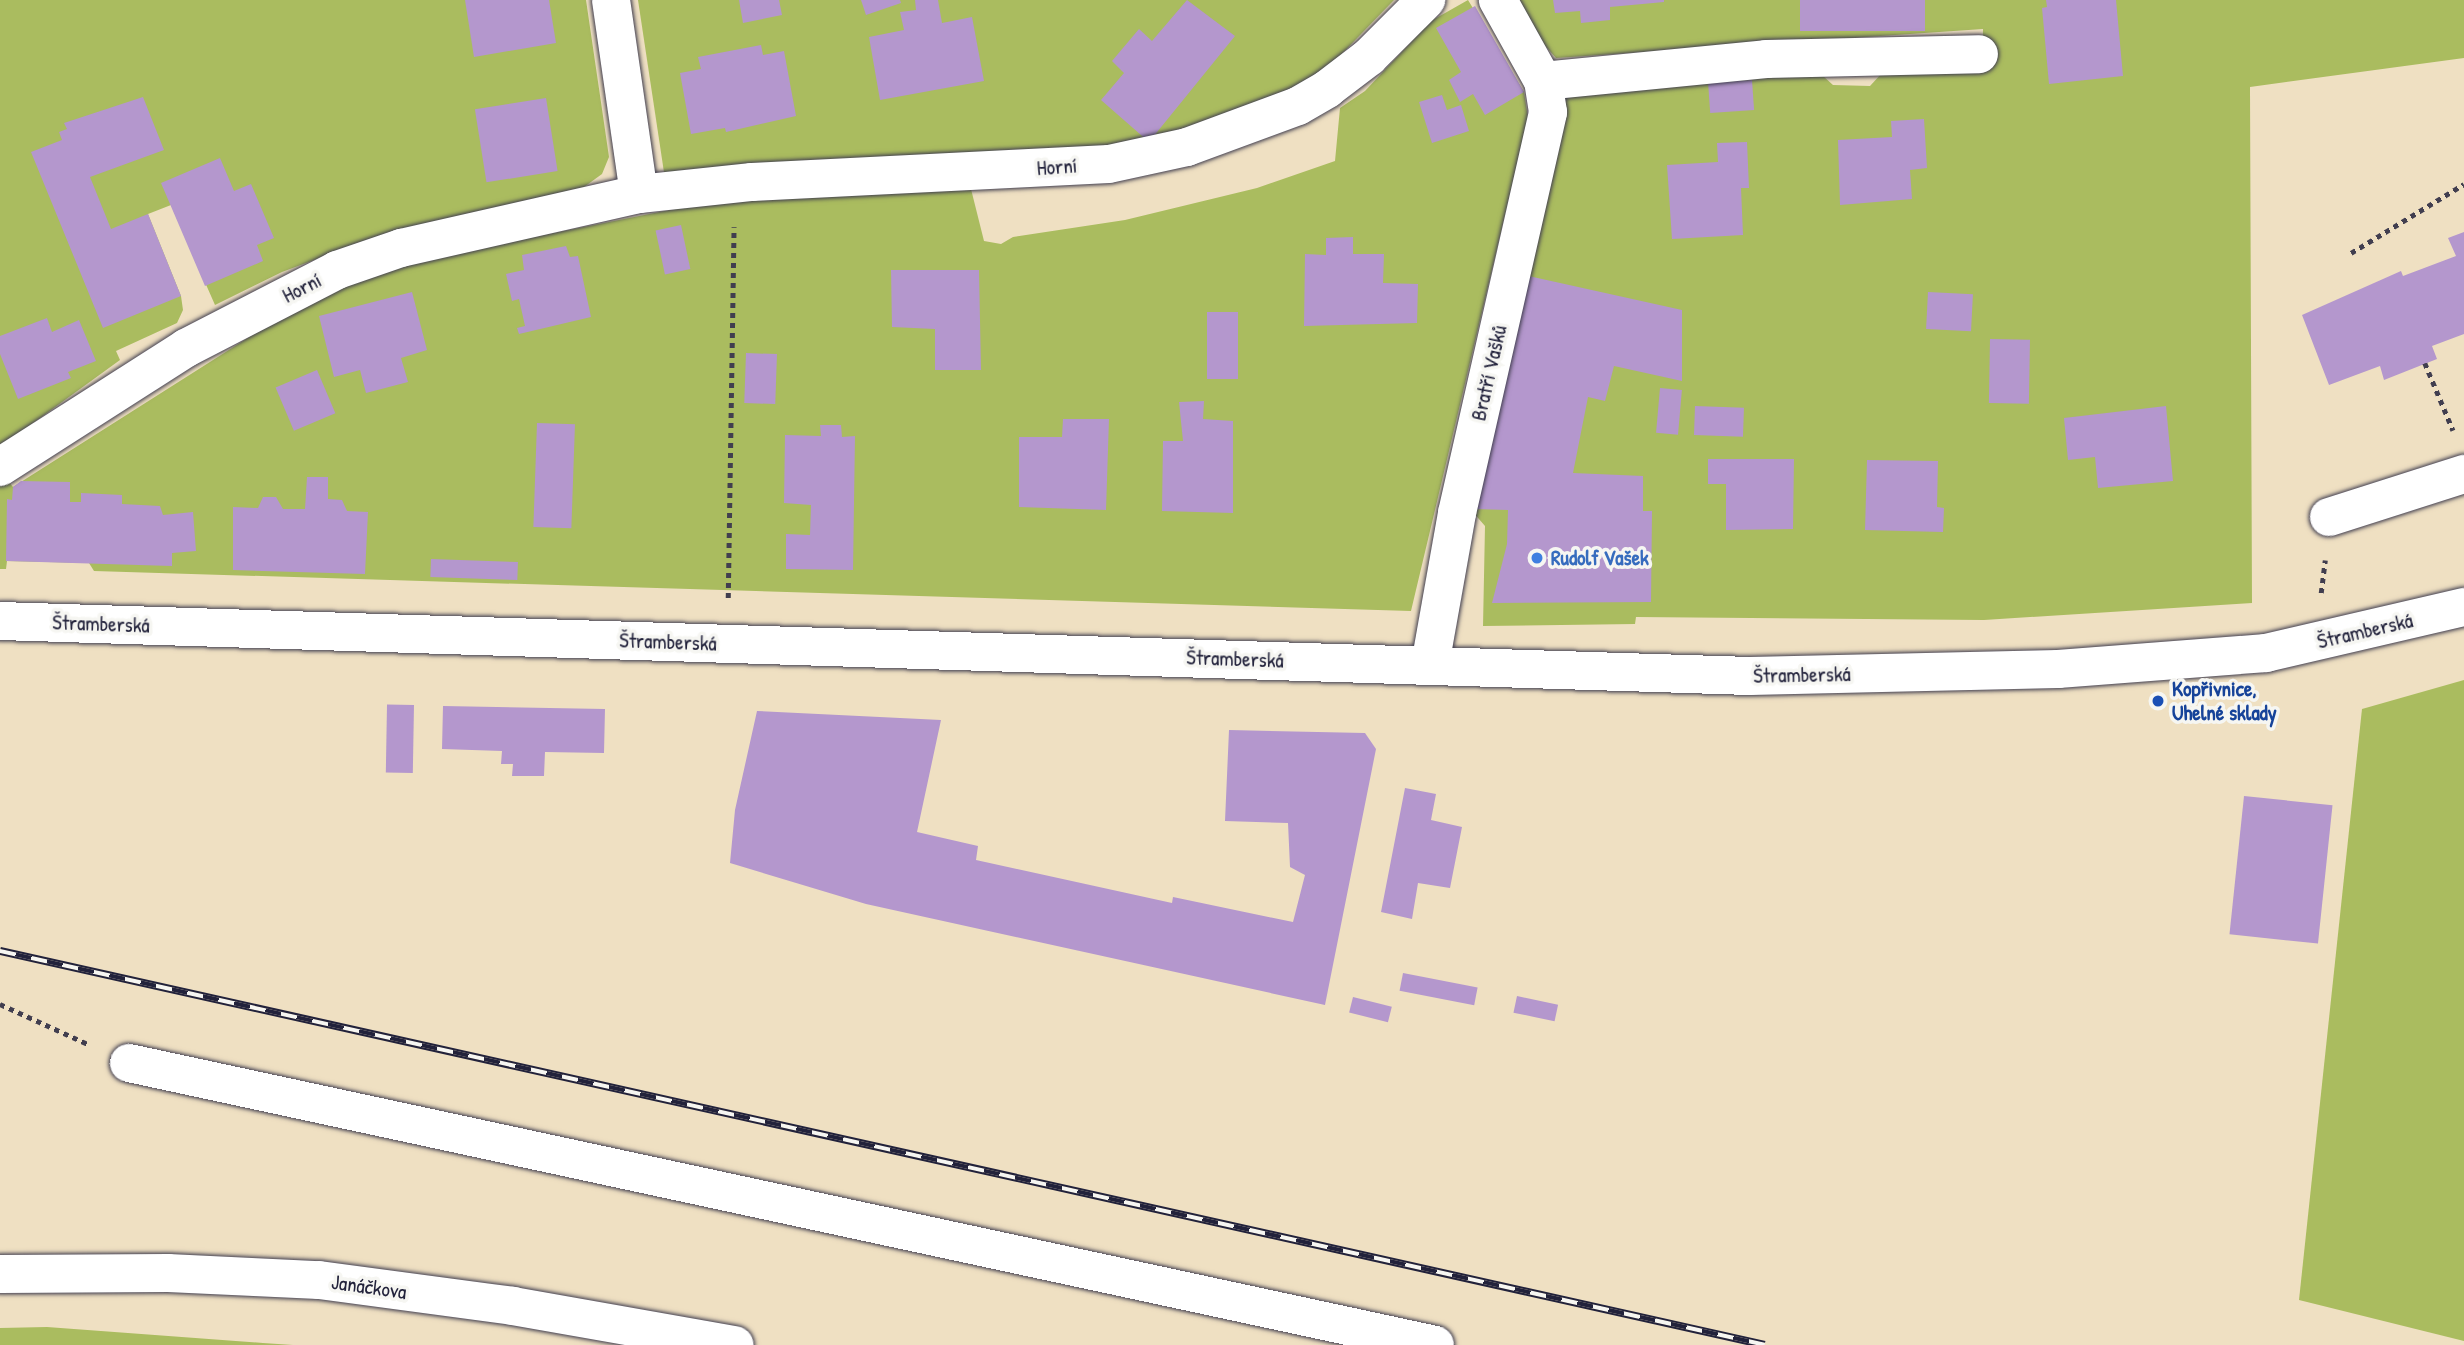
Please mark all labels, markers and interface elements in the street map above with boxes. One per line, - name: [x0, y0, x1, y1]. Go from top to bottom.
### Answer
- street label: Horní: [1036, 153, 1078, 181]
- street label: Horní: [278, 268, 326, 308]
- street label: Bratří Vašků: [1466, 323, 1512, 423]
- place label: Rudolf Vašek: [1551, 545, 1649, 571]
- marker: Rudolf Vašek: [1529, 550, 1545, 566]
- street label: Štramberská: [2315, 608, 2415, 654]
- street label: Štramberská: [52, 610, 150, 638]
- street label: Štramberská: [619, 628, 717, 656]
- street label: Štramberská: [1186, 645, 1284, 673]
- street label: Štramberská: [1753, 662, 1851, 688]
- place label: Kopřivnice, Uhelné sklady: [2172, 676, 2277, 726]
- marker: Kopřivnice, Uhelné sklady: [2150, 693, 2166, 709]
- street label: Janáčkova: [330, 1269, 408, 1305]

